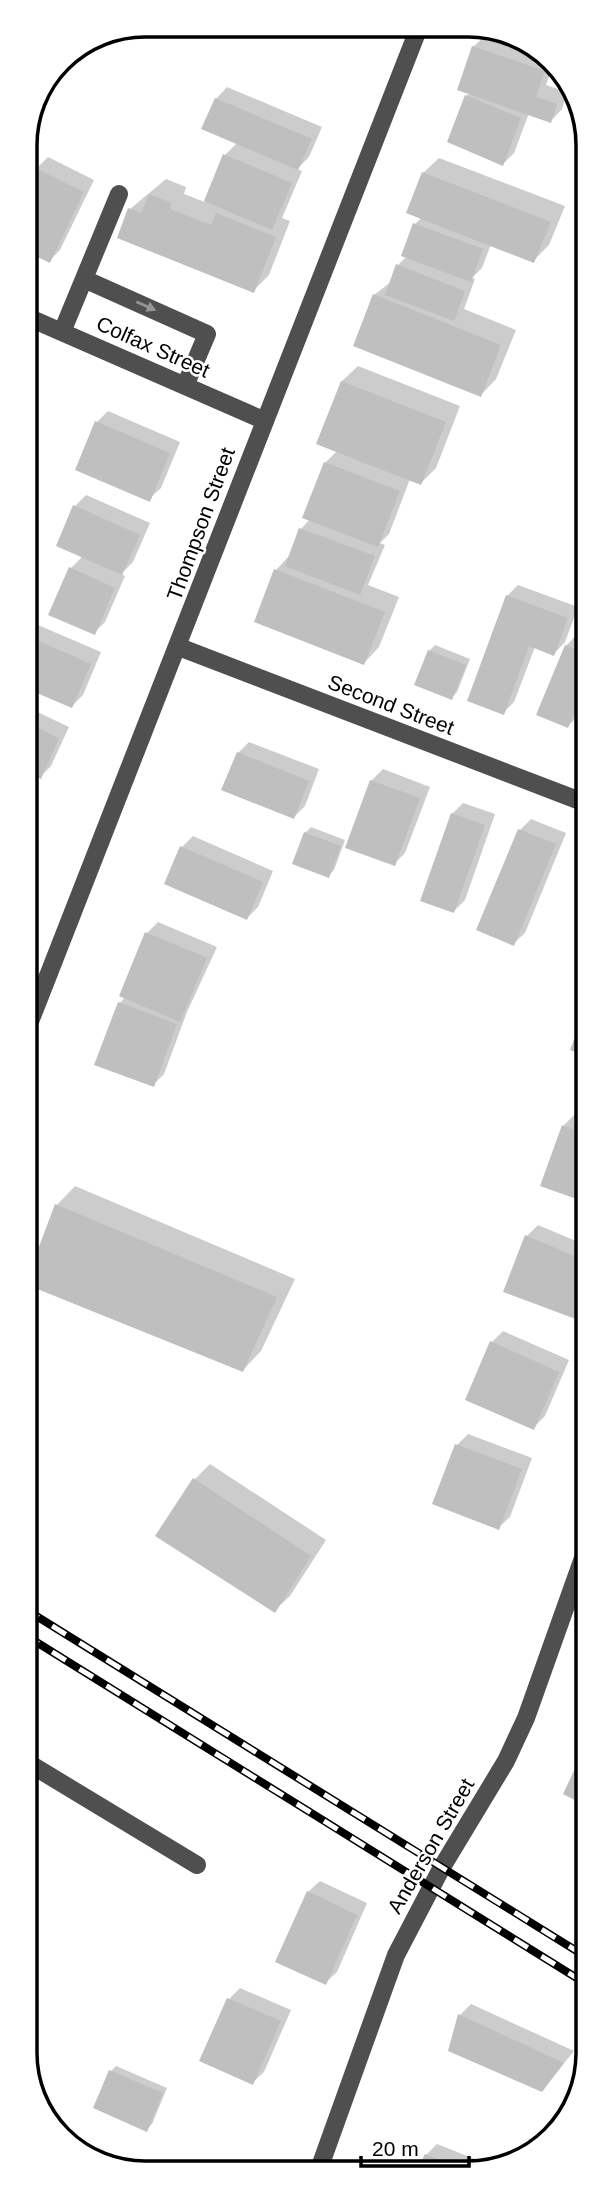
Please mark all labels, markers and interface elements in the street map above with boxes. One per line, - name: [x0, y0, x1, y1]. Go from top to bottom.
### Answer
- one-way arrow: [135, 301, 156, 312]
- street label: Colfax Street: [93, 311, 213, 382]
- street label: Thompson Street: [162, 444, 239, 603]
- street label: Second Street: [325, 670, 458, 739]
- street label: Anderson Street: [383, 1774, 479, 1917]
- scale bar: [361, 2124, 470, 2168]
- text: 20 m: [372, 2137, 419, 2160]

